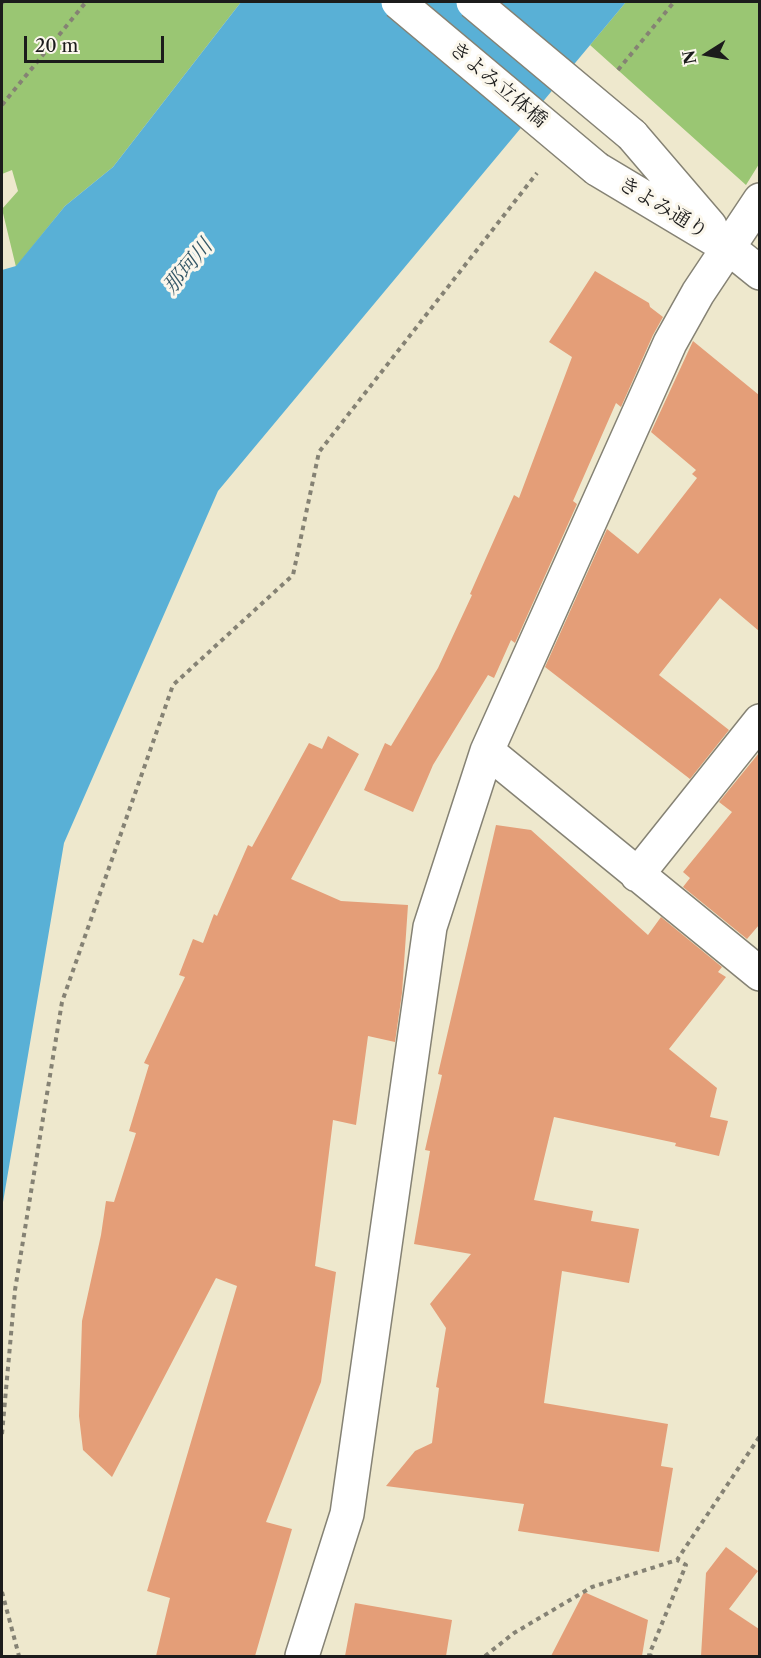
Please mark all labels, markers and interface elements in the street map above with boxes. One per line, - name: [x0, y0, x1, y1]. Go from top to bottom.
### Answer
- scale bar: [27, 24, 166, 62]
- north arrow: [677, 24, 737, 84]
- text: 20 m: [35, 35, 78, 57]
- street label: きよみ立体橋: [444, 37, 552, 133]
- text: N: [678, 49, 700, 66]
- street label: きよみ通り: [614, 172, 712, 244]
- water label: 那珂川: [158, 235, 218, 299]

